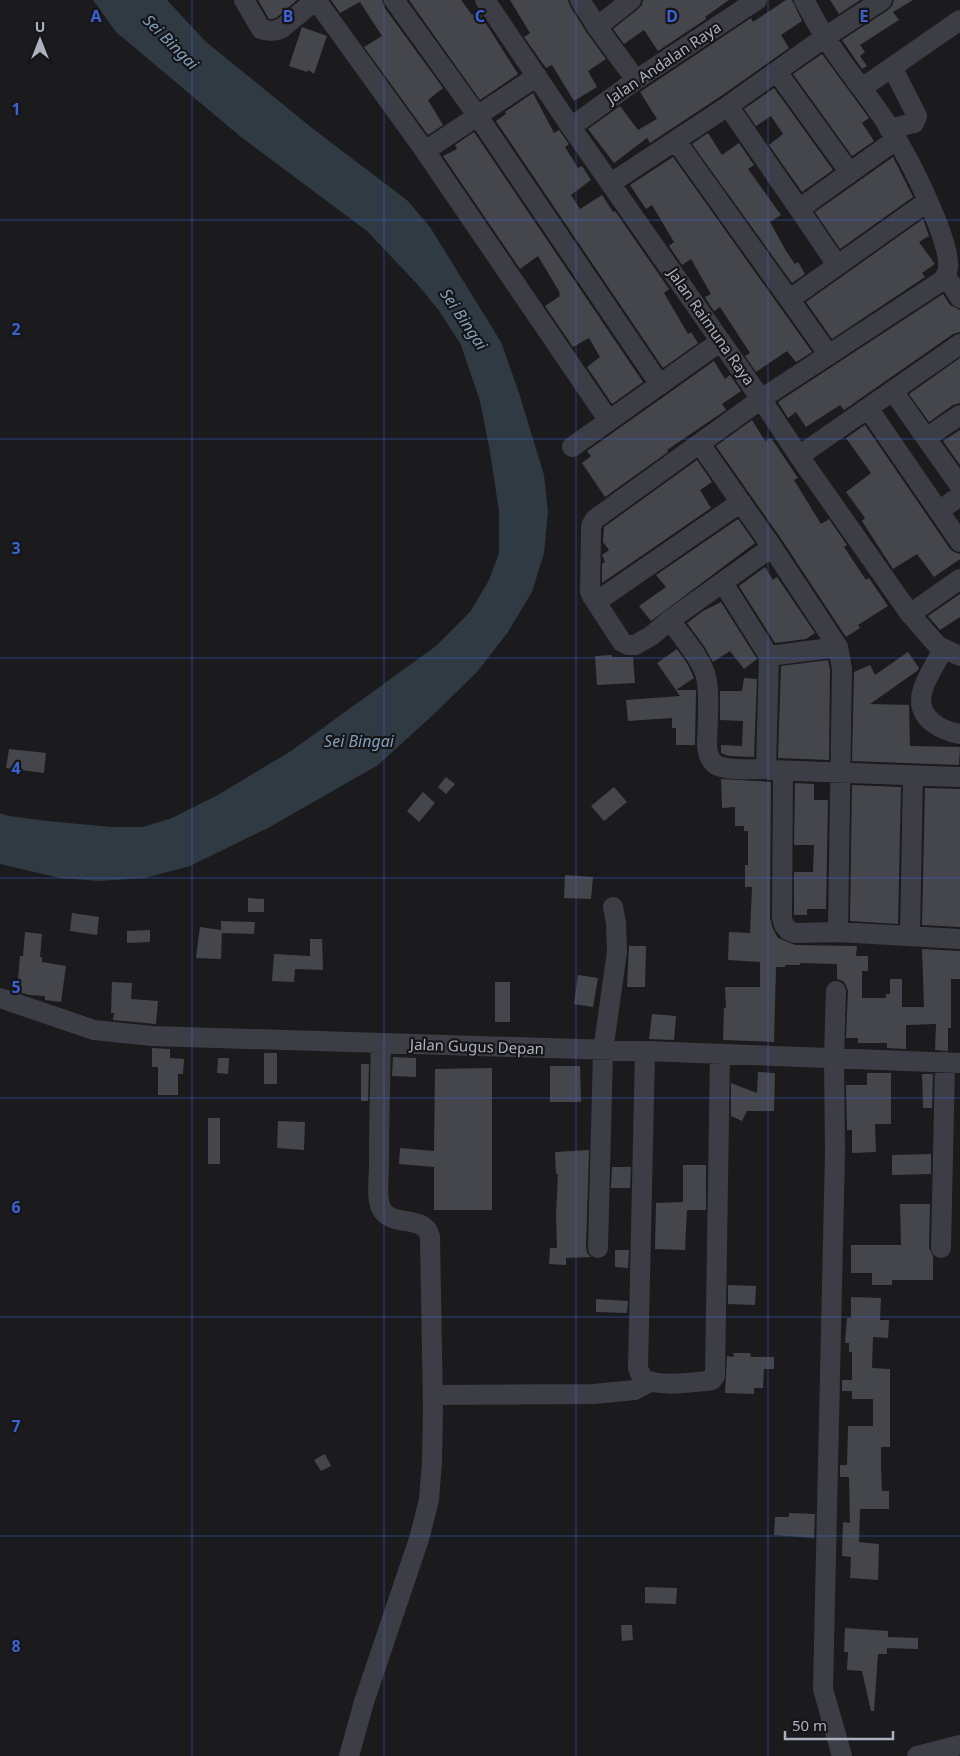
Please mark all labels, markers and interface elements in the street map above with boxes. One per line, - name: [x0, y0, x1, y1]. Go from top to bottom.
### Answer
- text: A: [90, 5, 102, 27]
- text: B: [283, 5, 293, 27]
- text: C: [475, 5, 485, 27]
- text: D: [666, 5, 678, 27]
- text: E: [860, 5, 869, 27]
- water label: Sei Bingai: [139, 10, 204, 75]
- north arrow: [15, 15, 65, 65]
- street label: Jalan Andalan Raya: [601, 16, 724, 109]
- text: U: [35, 17, 45, 36]
- text: 1: [11, 98, 21, 120]
- street label: Jalan Raimuna Raya: [663, 262, 760, 389]
- water label: Sei Bingai: [435, 284, 493, 355]
- text: 2: [11, 318, 21, 340]
- text: 3: [11, 537, 21, 559]
- water label: Sei Bingai: [324, 730, 395, 752]
- text: 4: [11, 757, 21, 779]
- text: 5: [11, 976, 21, 998]
- street label: Jalan Gugus Depan: [408, 1034, 544, 1058]
- text: 6: [11, 1196, 21, 1218]
- text: 7: [11, 1415, 21, 1437]
- text: 8: [11, 1635, 21, 1657]
- scale bar: [785, 1708, 892, 1740]
- text: 50 m: [792, 1715, 827, 1735]

